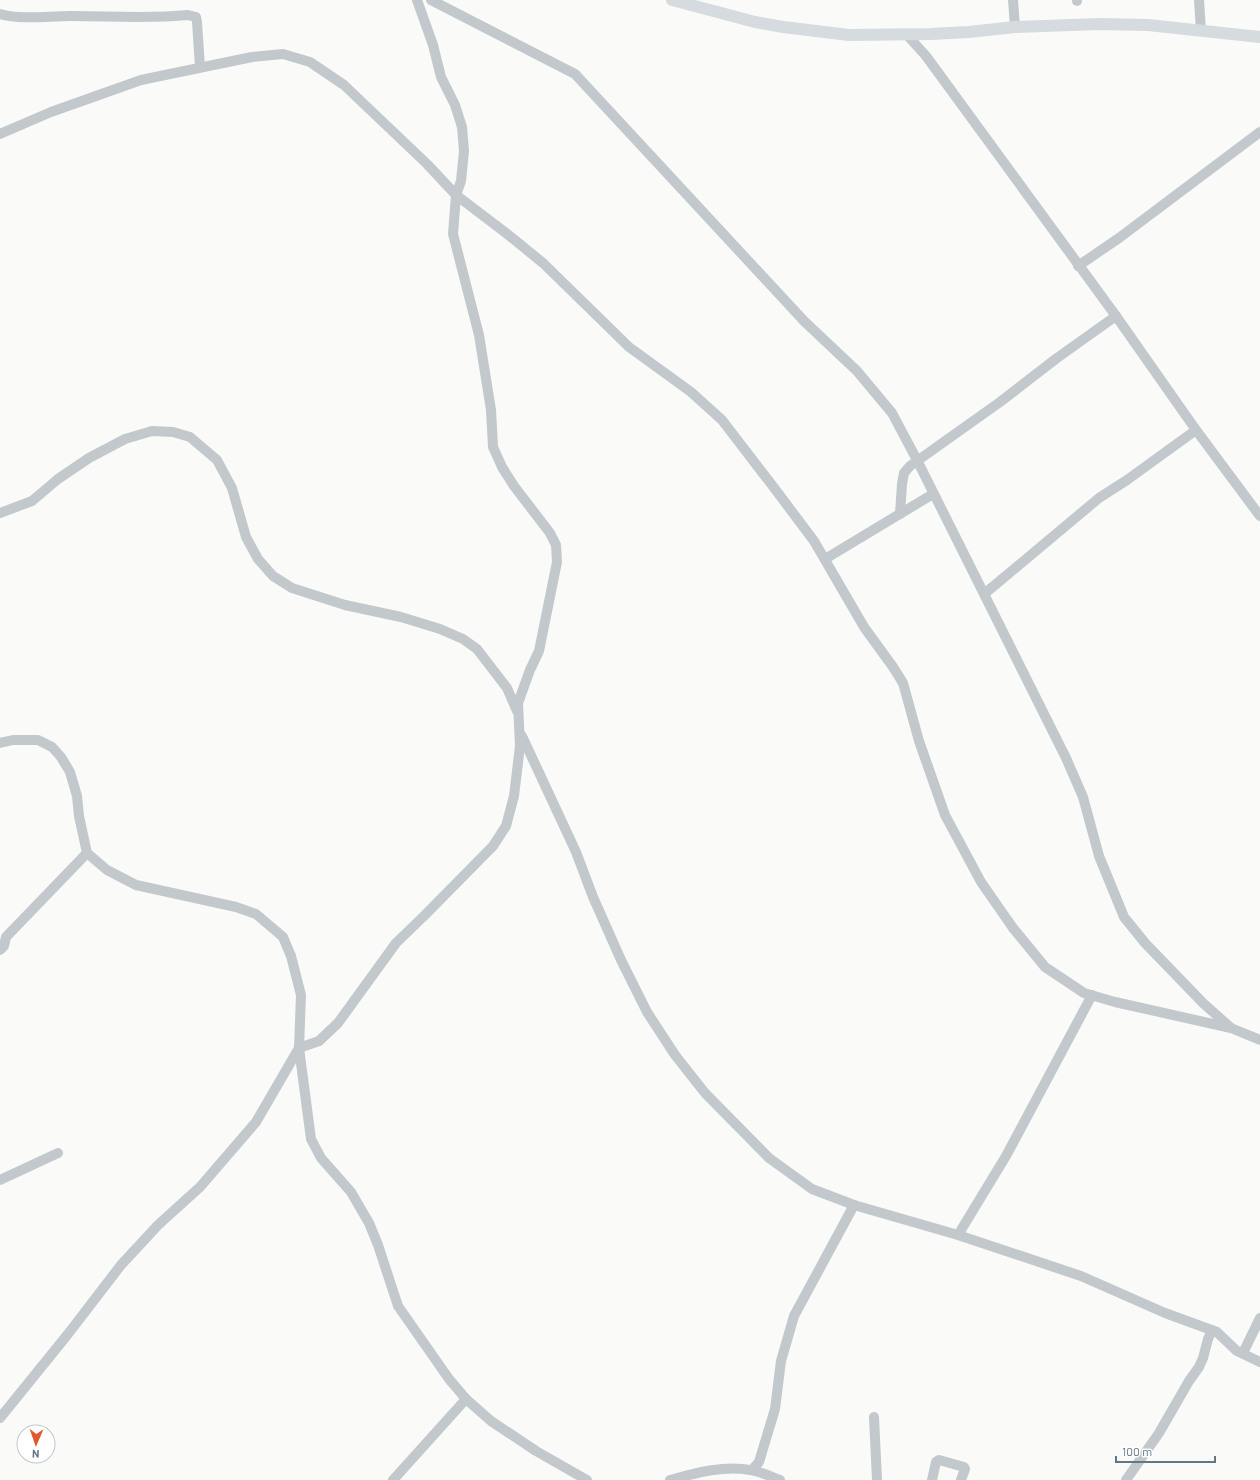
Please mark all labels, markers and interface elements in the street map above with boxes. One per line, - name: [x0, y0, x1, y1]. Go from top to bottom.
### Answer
- north arrow: [16, 1424, 56, 1464]
- scale bar: [1116, 1438, 1215, 1464]
- text: 100 m: [1122, 1444, 1152, 1458]
- text: N: [32, 1448, 40, 1461]

